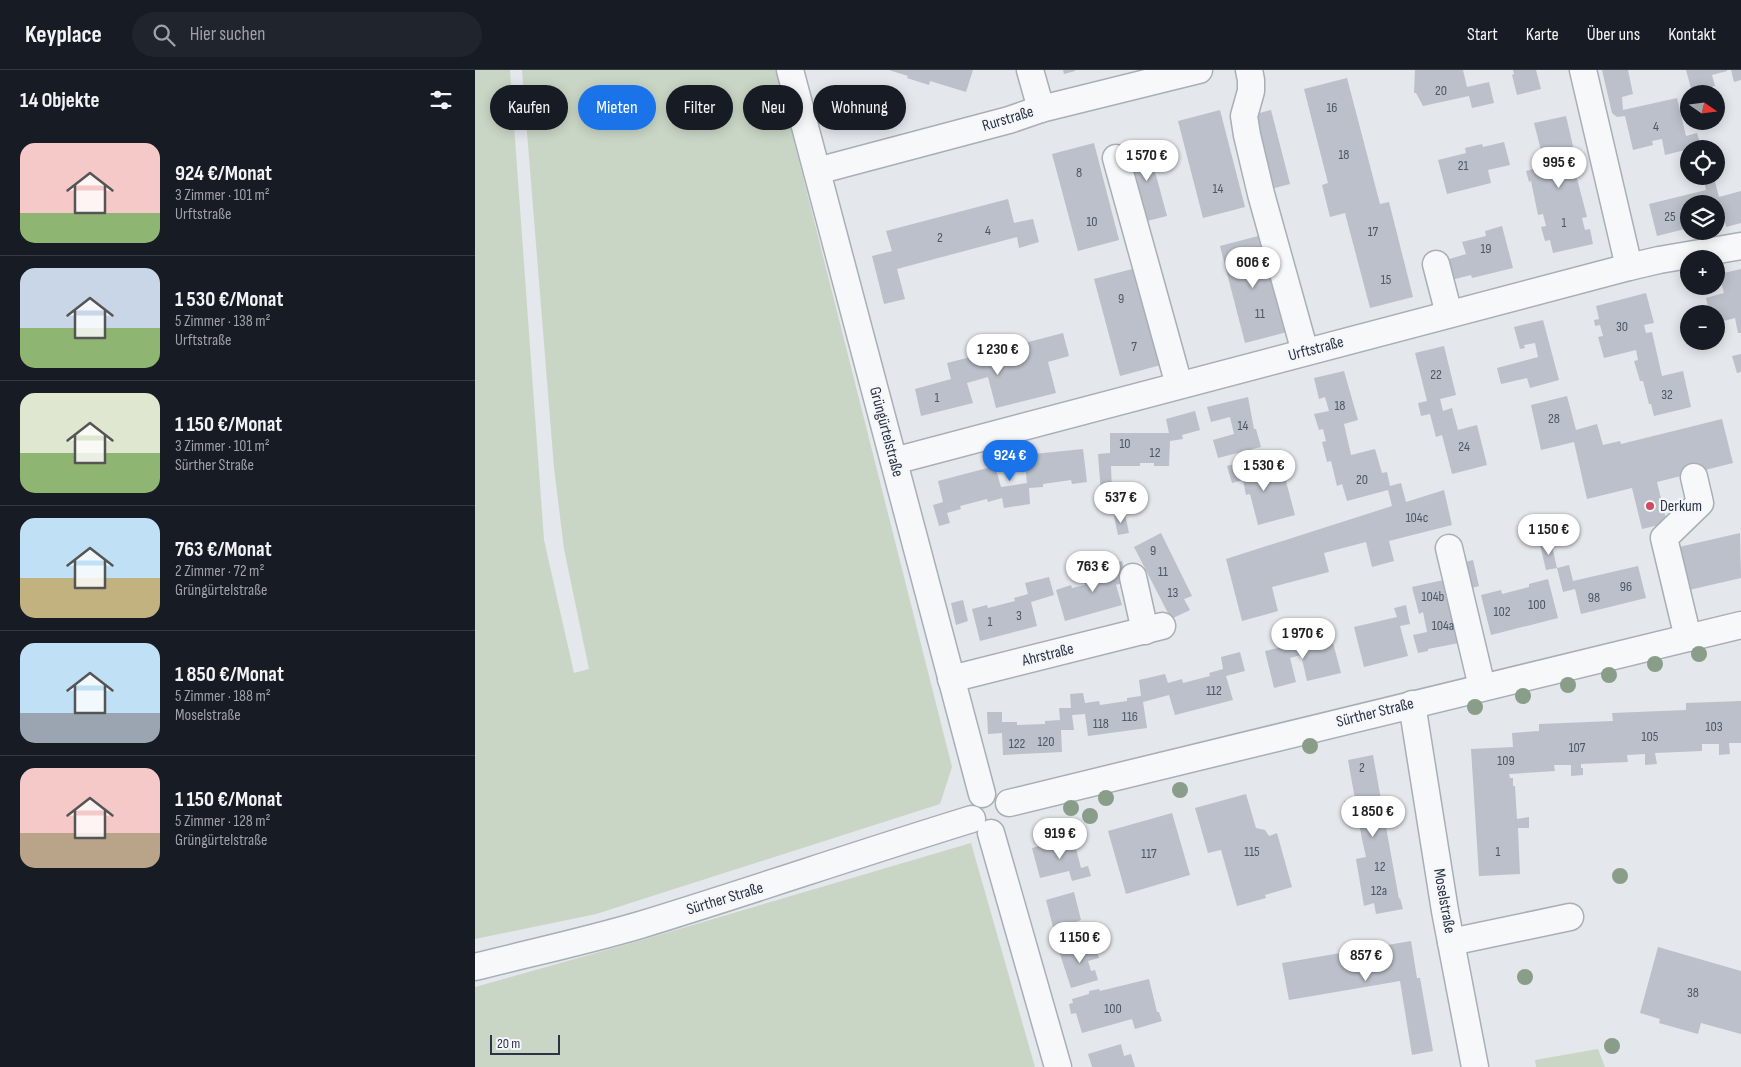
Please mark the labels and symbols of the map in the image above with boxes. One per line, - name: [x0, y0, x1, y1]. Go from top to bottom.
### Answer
- house number: 20: [1435, 82, 1447, 99]
- north arrow: [1680, 85, 1725, 130]
- house number: 16: [1326, 99, 1338, 116]
- street label: Rurstraße: [980, 102, 1036, 136]
- house number: 4: [1653, 118, 1659, 135]
- pin: 1 570 €: [1101, 140, 1193, 182]
- house number: 18: [1338, 146, 1350, 163]
- pin: 995 €: [1524, 146, 1594, 189]
- house number: 21: [1458, 157, 1468, 174]
- house number: 8: [1076, 164, 1082, 181]
- house number: 14: [1213, 180, 1224, 197]
- house number: 25: [1664, 208, 1676, 225]
- house number: 10: [1086, 213, 1098, 230]
- house number: 1: [1562, 214, 1567, 231]
- house number: 4: [985, 222, 991, 239]
- house number: 17: [1368, 223, 1379, 240]
- house number: 2: [937, 229, 943, 246]
- house number: 19: [1480, 240, 1492, 257]
- pin: 606 €: [1218, 246, 1288, 289]
- house number: 15: [1381, 271, 1392, 288]
- house number: 9: [1118, 290, 1124, 307]
- house number: 11: [1255, 305, 1265, 322]
- house number: 30: [1616, 318, 1628, 335]
- street label: Urftstraße: [1286, 333, 1346, 365]
- pin: 1 230 €: [952, 334, 1044, 376]
- house number: 7: [1131, 338, 1137, 355]
- house number: 22: [1430, 366, 1442, 383]
- street label: Grüngürtelstraße: [865, 385, 907, 479]
- house number: 32: [1661, 386, 1673, 403]
- house number: 1: [935, 389, 940, 406]
- house number: 18: [1334, 397, 1346, 414]
- house number: 28: [1548, 410, 1560, 427]
- house number: 14: [1238, 417, 1249, 434]
- house number: 10: [1119, 435, 1131, 452]
- house number: 24: [1458, 438, 1470, 455]
- pin: 924 €: [975, 440, 1045, 482]
- house number: 12: [1150, 444, 1161, 461]
- pin: 1 530 €: [1218, 450, 1310, 492]
- house number: 20: [1356, 471, 1368, 488]
- pin: 537 €: [1086, 482, 1156, 524]
- place label: Derkum: [1660, 497, 1702, 516]
- marker: Derkum: [1644, 500, 1656, 512]
- house number: 104c: [1406, 509, 1428, 526]
- pin: 1 150 €: [1503, 514, 1595, 556]
- house number: 9: [1150, 542, 1156, 559]
- pin: 763 €: [1058, 550, 1128, 593]
- house number: 11: [1158, 563, 1168, 580]
- house number: 96: [1620, 578, 1632, 595]
- house number: 13: [1168, 584, 1179, 601]
- house number: 104b: [1422, 588, 1445, 605]
- house number: 98: [1588, 589, 1600, 606]
- house number: 100: [1528, 596, 1546, 613]
- house number: 102: [1494, 603, 1511, 620]
- house number: 3: [1016, 607, 1022, 624]
- house number: 1: [988, 613, 993, 630]
- house number: 104a: [1432, 617, 1454, 634]
- pin: 1 970 €: [1257, 618, 1349, 660]
- street label: Ahrstraße: [1019, 639, 1076, 671]
- house number: 112: [1206, 682, 1222, 699]
- street label: Sürther Straße: [1334, 694, 1416, 732]
- house number: 116: [1122, 708, 1138, 725]
- house number: 118: [1093, 715, 1109, 732]
- house number: 103: [1705, 718, 1723, 735]
- house number: 105: [1642, 728, 1659, 745]
- house number: 120: [1037, 733, 1055, 750]
- house number: 122: [1009, 735, 1026, 752]
- house number: 107: [1569, 739, 1586, 756]
- house number: 109: [1497, 752, 1515, 769]
- house number: 2: [1359, 759, 1365, 776]
- pin: 1 850 €: [1327, 796, 1419, 838]
- pin: 919 €: [1025, 818, 1095, 860]
- house number: 115: [1244, 843, 1260, 860]
- house number: 1: [1496, 843, 1501, 860]
- house number: 117: [1141, 845, 1157, 862]
- house number: 12: [1375, 858, 1386, 875]
- street label: Moselstraße: [1429, 867, 1459, 935]
- street label: Sürther Straße: [684, 878, 766, 920]
- house number: 12a: [1371, 882, 1387, 899]
- pin: 1 150 €: [1034, 922, 1126, 964]
- pin: 857 €: [1331, 940, 1401, 982]
- house number: 38: [1687, 984, 1699, 1001]
- house number: 100: [1104, 1000, 1122, 1017]
- scale bar: [490, 1032, 560, 1055]

